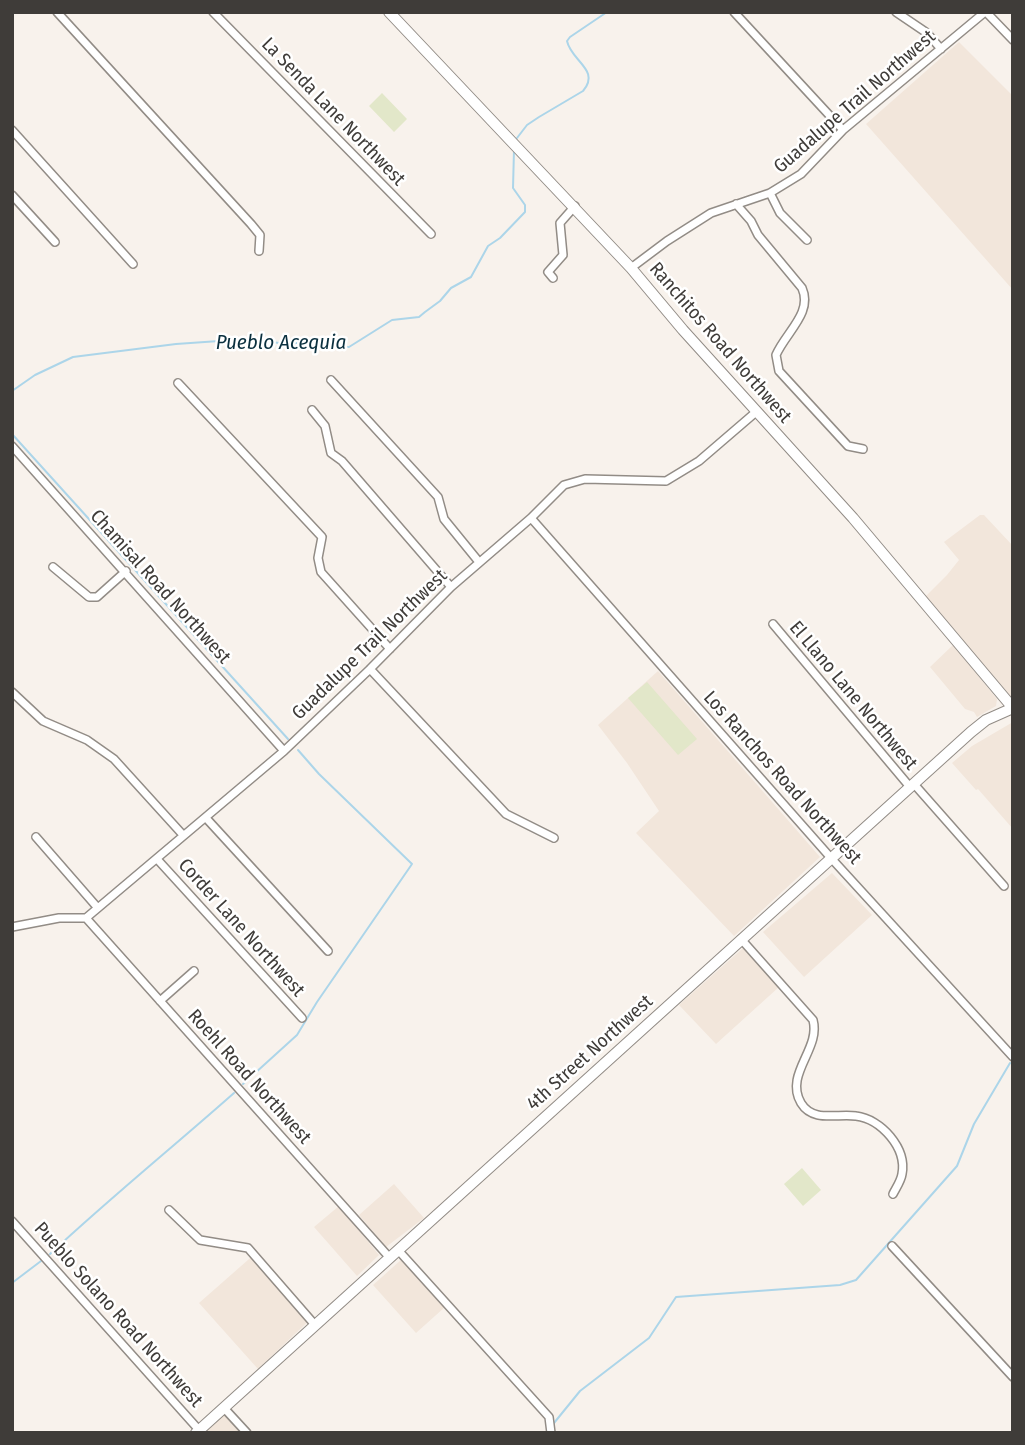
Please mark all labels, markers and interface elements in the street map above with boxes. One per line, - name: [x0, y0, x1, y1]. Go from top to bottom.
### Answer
- street label: Guadalupe Trail Northwest: [770, 26, 940, 178]
- street label: La Senda Lane Northwest: [256, 33, 410, 191]
- street label: Ranchitos Road Northwest: [644, 258, 796, 428]
- water label: Pueblo Acequia: [216, 330, 346, 356]
- street label: Chamisal Road Northwest: [85, 505, 235, 669]
- street label: Guadalupe Trail Northwest: [288, 565, 452, 725]
- street label: El Llano Lane Northwest: [784, 617, 922, 775]
- street label: Los Ranchos Road Northwest: [698, 687, 866, 869]
- street label: Corder Lane Northwest: [173, 854, 309, 1002]
- street label: 4th Street Northwest: [522, 990, 658, 1116]
- street label: Roehl Road Northwest: [183, 1005, 315, 1149]
- street label: Pueblo Solano Road Northwest: [29, 1218, 207, 1412]

